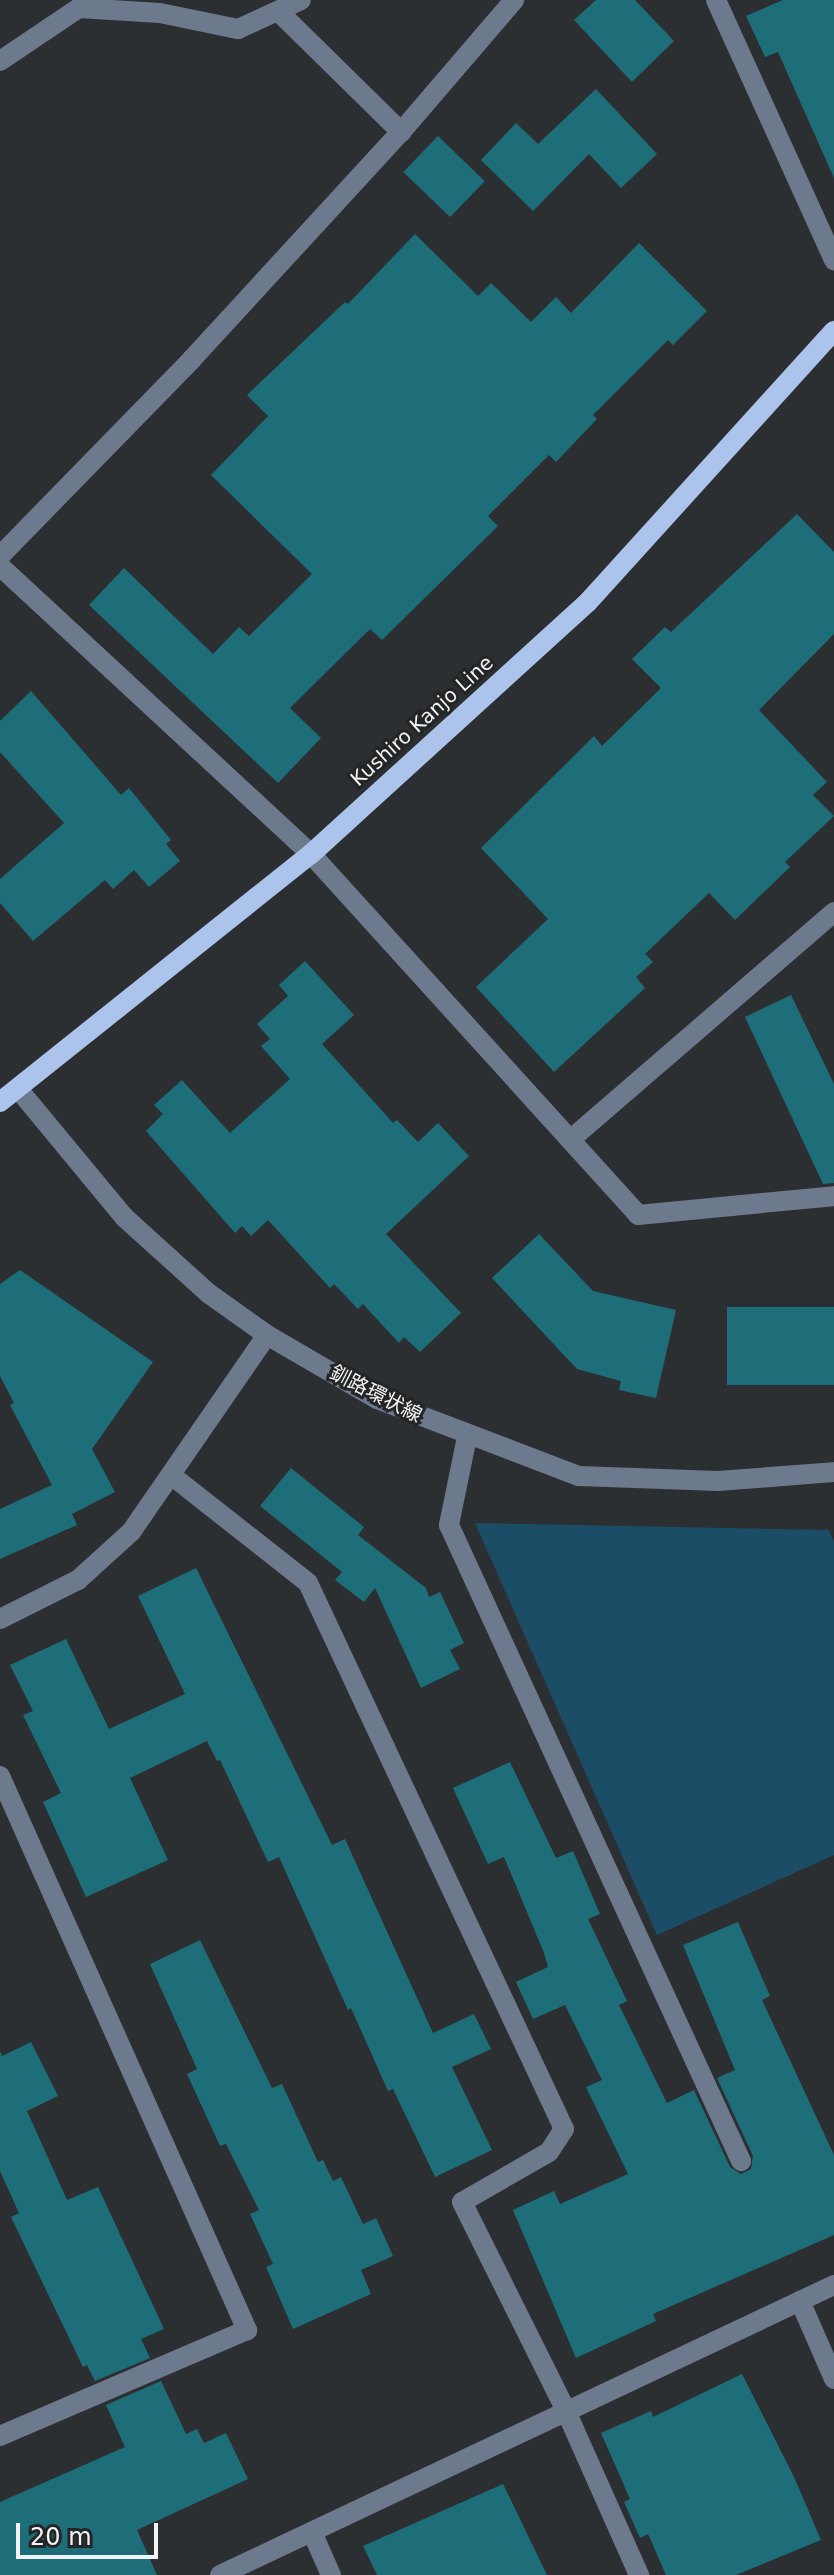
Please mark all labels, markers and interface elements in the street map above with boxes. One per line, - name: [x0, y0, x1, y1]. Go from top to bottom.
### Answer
- street label: Kushiro Kanjo Line: [346, 651, 498, 791]
- street label: 釧路環状線: [326, 1361, 426, 1427]
- scale bar: [20, 2507, 162, 2557]
- text: 20 m: [30, 2523, 92, 2551]

